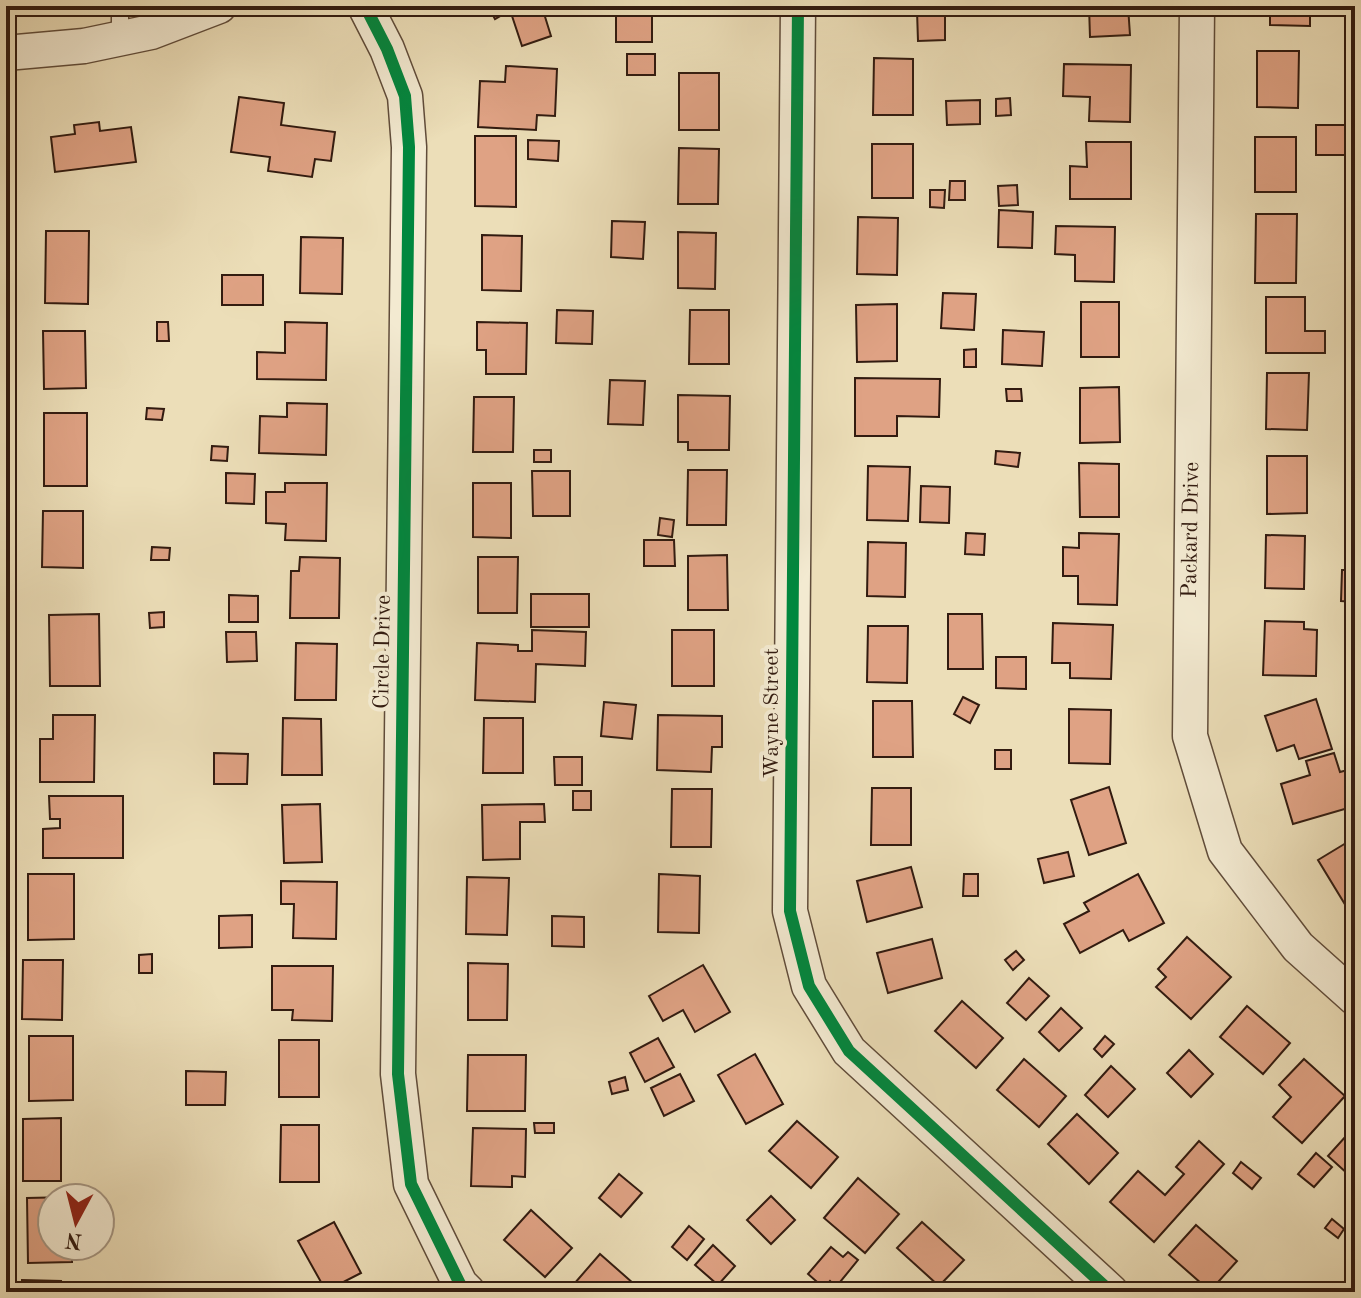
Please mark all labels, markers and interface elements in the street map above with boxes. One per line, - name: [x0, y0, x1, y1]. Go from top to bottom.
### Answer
- street label: Packard Drive: [1179, 462, 1203, 598]
- street label: Circle Drive: [371, 595, 395, 709]
- street label: Wayne Street: [761, 648, 783, 778]
- north arrow: [36, 1182, 116, 1262]
- text: N: [64, 1228, 83, 1252]

